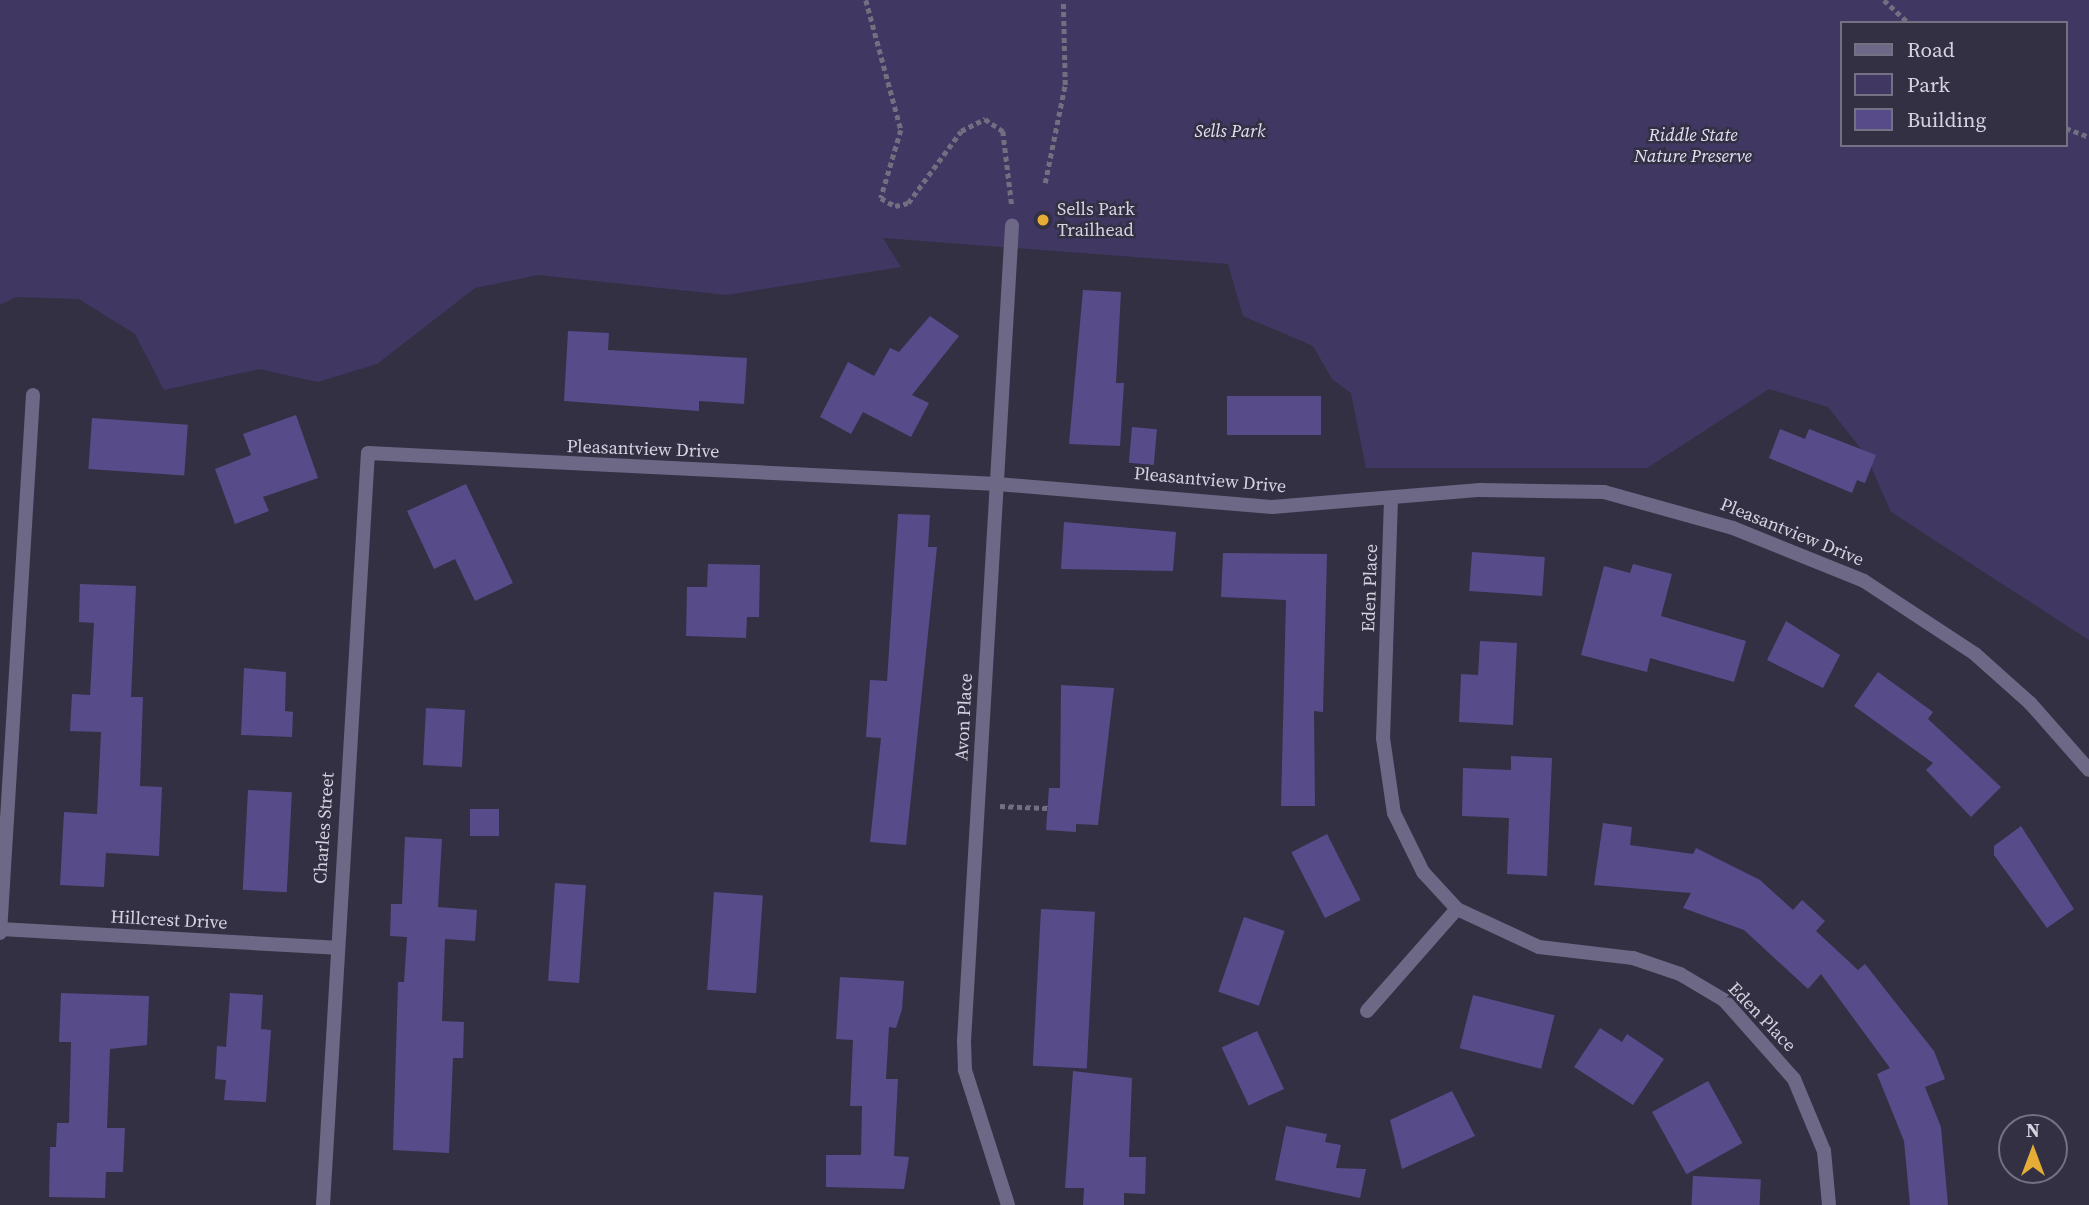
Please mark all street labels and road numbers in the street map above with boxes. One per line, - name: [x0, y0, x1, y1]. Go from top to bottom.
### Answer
- street label: Pleasantview Drive: [566, 436, 720, 462]
- street label: Pleasantview Drive: [1133, 463, 1287, 497]
- street label: Pleasantview Drive: [1717, 493, 1867, 571]
- street label: Eden Place: [1358, 544, 1382, 632]
- street label: Avon Place: [951, 673, 977, 761]
- street label: Charles Street: [309, 772, 339, 884]
- street label: Hillcrest Drive: [110, 906, 228, 934]
- street label: Eden Place: [1724, 978, 1800, 1056]

